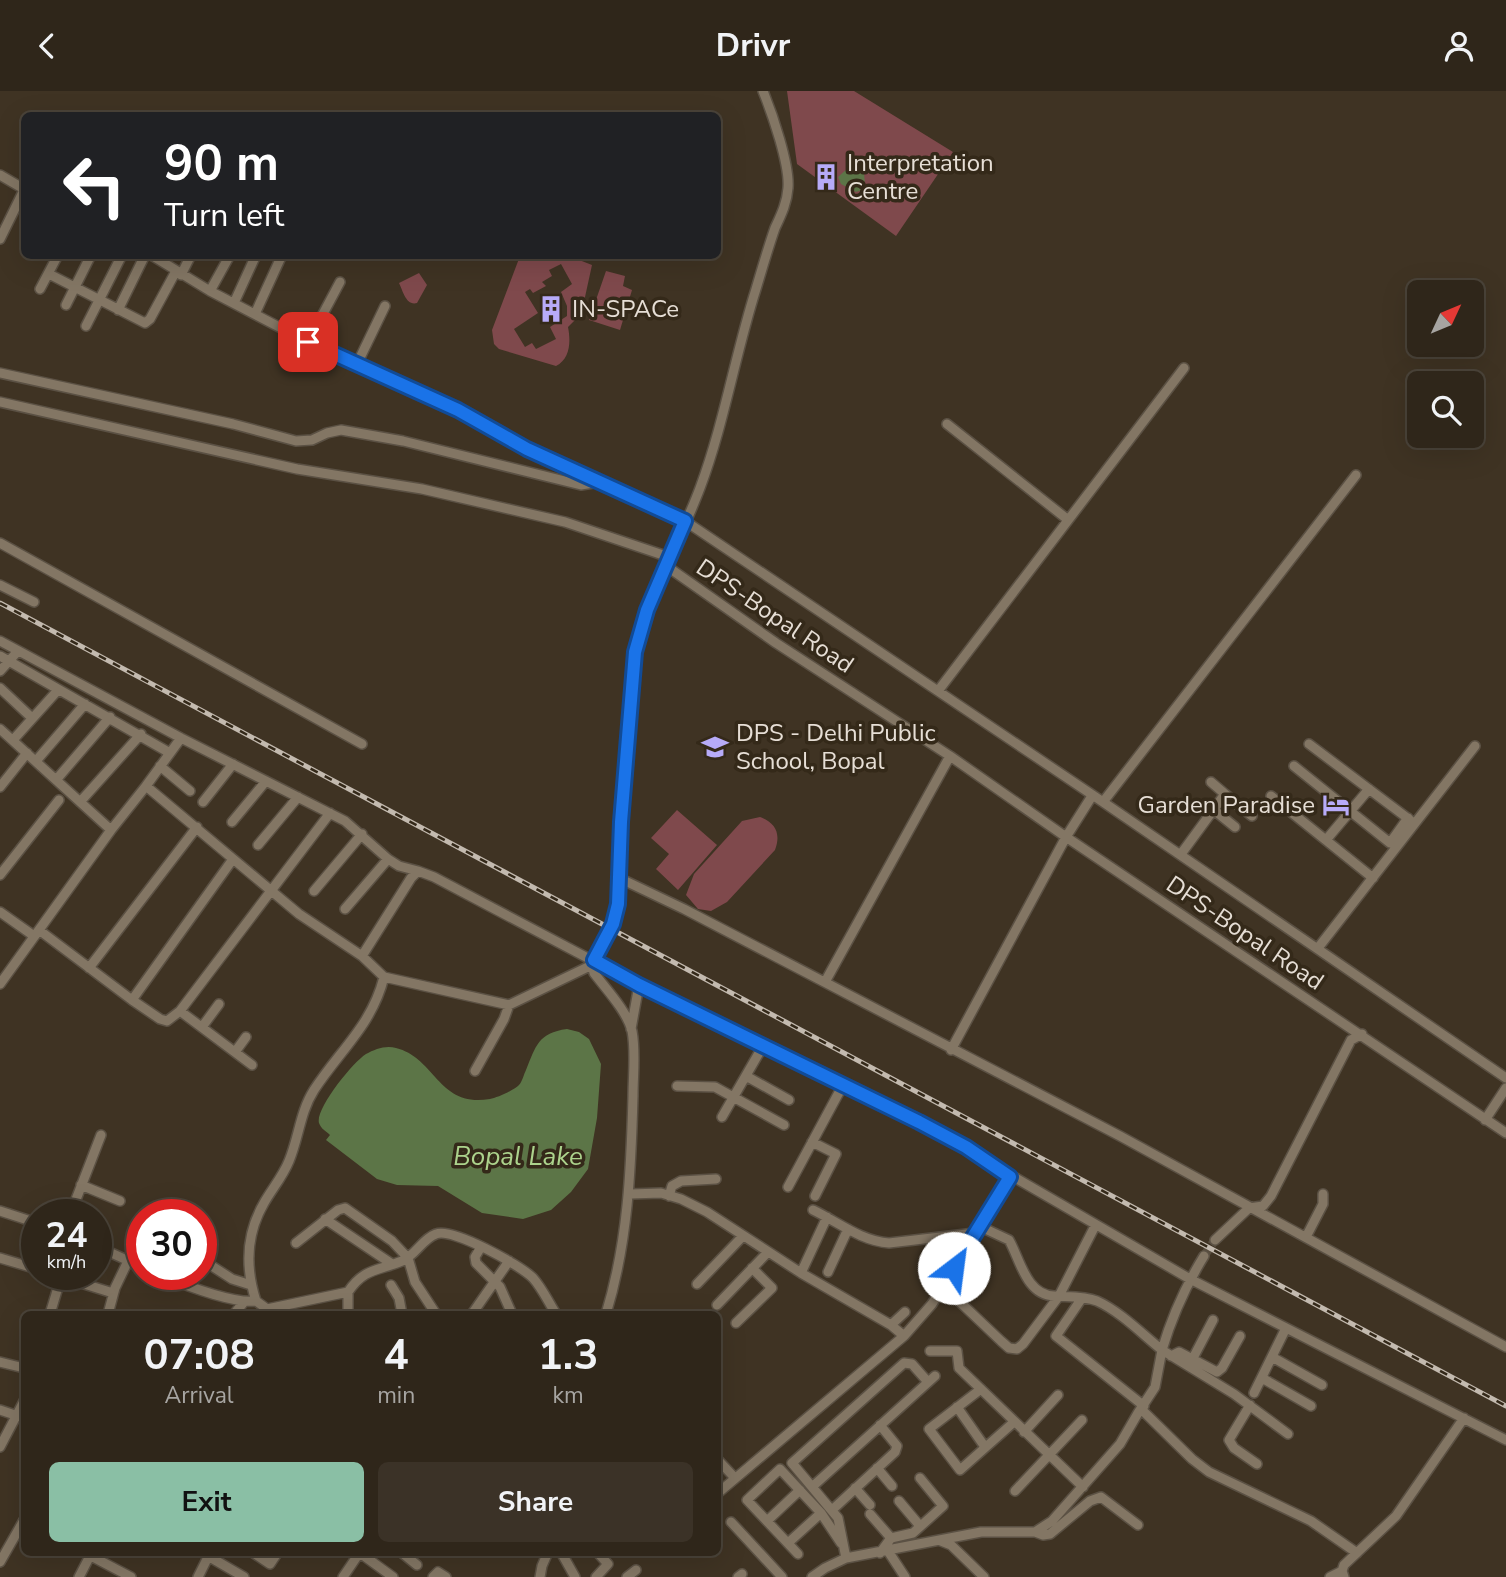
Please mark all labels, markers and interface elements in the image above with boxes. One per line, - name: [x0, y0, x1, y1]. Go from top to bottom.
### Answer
- text: Drivr: [716, 24, 790, 67]
- icon: back: [28, 27, 66, 65]
- icon: person: [1440, 27, 1478, 65]
- text: 90 m: [164, 130, 279, 197]
- icon: left: [49, 140, 140, 231]
- place label: Interpretation Centre: [847, 147, 994, 207]
- building icon: Interpretation Centre: [811, 162, 841, 192]
- text: Turn left: [164, 194, 284, 237]
- north arrow: [1407, 280, 1484, 357]
- map controls: [1407, 280, 1484, 448]
- place label: IN-SPACe: [572, 293, 679, 325]
- building icon: IN-SPACe: [536, 294, 566, 324]
- pin: [278, 312, 338, 372]
- icon: arrive: [289, 323, 327, 361]
- button: search: [1407, 371, 1484, 448]
- street label: DPS-Bopal Road: [690, 551, 860, 681]
- place label: DPS - Delhi Public School, Bopal: [736, 717, 936, 777]
- school or university icon: DPS - Delhi Public School, Bopal: [700, 732, 730, 762]
- place label: Garden Paradise: [1137, 789, 1315, 821]
- hotel icon: Garden Paradise: [1321, 790, 1351, 820]
- street label: DPS-Bopal Road: [1160, 868, 1330, 998]
- water label: Bopal Lake: [453, 1139, 583, 1174]
- speed limit sign: 30: [126, 1199, 217, 1290]
- text: 24: [45, 1212, 88, 1259]
- position arrow: [917, 1231, 991, 1305]
- text: km/h: [47, 1250, 86, 1274]
- text: 07:08: [143, 1327, 255, 1384]
- text: 4: [384, 1327, 409, 1384]
- text: 1.3: [538, 1327, 599, 1384]
- text: Arrival: [164, 1380, 234, 1411]
- text: min: [377, 1380, 415, 1411]
- text: km: [552, 1380, 584, 1411]
- button: Exit: [49, 1462, 364, 1542]
- button: Share: [378, 1462, 693, 1542]

